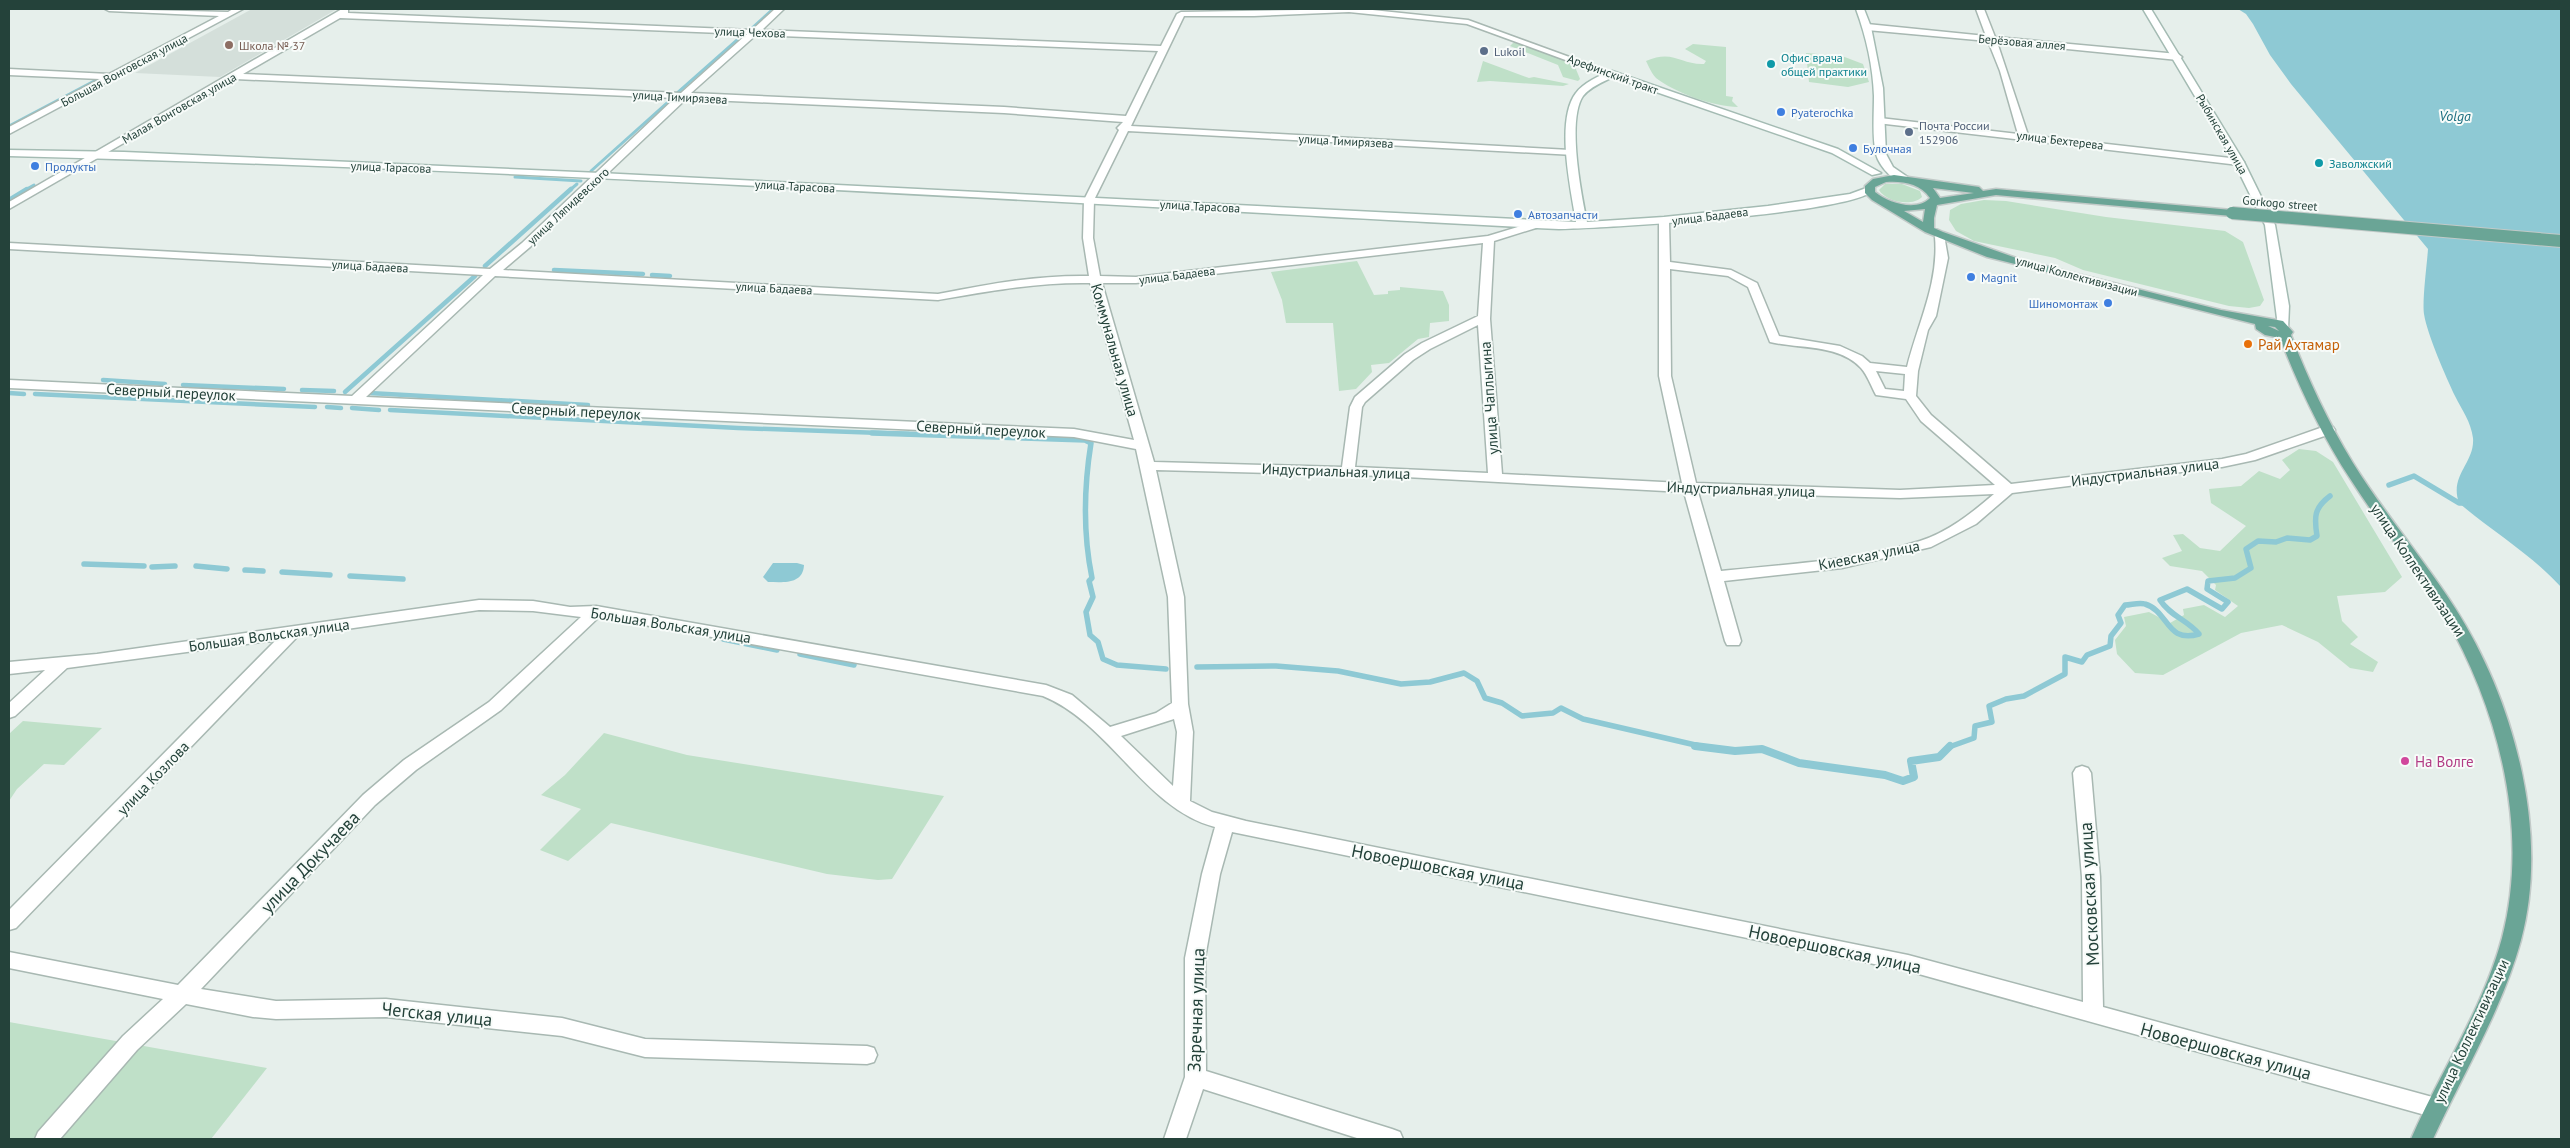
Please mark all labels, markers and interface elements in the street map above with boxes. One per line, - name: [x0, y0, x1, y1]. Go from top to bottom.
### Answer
- street label: улица Чехова: [714, 23, 786, 41]
- street label: Большая Вонговская улица: [58, 30, 190, 110]
- street label: Берёзовая аллея: [1978, 31, 2066, 53]
- place label: Школа № 37: [239, 38, 305, 53]
- marker: Школа № 37: [223, 39, 235, 51]
- place label: Lukoil: [1494, 44, 1526, 59]
- marker: Lukoil: [1478, 45, 1490, 57]
- place label: Офис врача общей практики: [1781, 50, 1867, 79]
- street label: Арефинский тракт: [1566, 51, 1661, 97]
- marker: Офис врача общей практики: [1765, 58, 1777, 70]
- street label: Малая Вонговская улица: [119, 69, 239, 147]
- street label: улица Тимирязева: [632, 87, 728, 107]
- street label: Рыбинская улица: [2193, 91, 2251, 177]
- place label: Pyaterochka: [1791, 105, 1854, 120]
- marker: Pyaterochka: [1775, 106, 1787, 118]
- water label: Volga: [2439, 107, 2471, 125]
- place label: Почта России 152906: [1919, 118, 1990, 147]
- marker: Почта России 152906: [1903, 126, 1915, 138]
- street label: улица Бехтерева: [2016, 127, 2104, 153]
- street label: улица Тимирязева: [1298, 131, 1394, 151]
- place label: Булочная: [1863, 141, 1912, 156]
- marker: Булочная: [1847, 142, 1859, 154]
- place label: Заволжский: [2329, 156, 2392, 171]
- marker: Заволжский: [2313, 157, 2325, 169]
- street label: улица Тарасова: [350, 158, 432, 176]
- place label: Продукты: [45, 159, 96, 174]
- marker: Продукты: [29, 160, 41, 172]
- street label: улица Ляпидевского: [524, 164, 612, 248]
- street label: улица Тарасова: [754, 176, 836, 196]
- street label: Gorkogo street: [2242, 192, 2318, 214]
- street label: улица Тарасова: [1159, 196, 1241, 216]
- street label: улица Бадаева: [1671, 204, 1749, 228]
- place label: Автозапчасти: [1528, 207, 1598, 222]
- marker: Автозапчасти: [1512, 208, 1524, 220]
- street label: улица Коллективизации: [2015, 253, 2139, 299]
- street label: улица Бадаева: [331, 257, 409, 276]
- street label: улица Бадаева: [1138, 263, 1216, 287]
- place label: Magnit: [1981, 270, 2017, 285]
- marker: Magnit: [1965, 271, 1977, 283]
- street label: улица Бадаева: [735, 279, 813, 298]
- street label: Коммунальная улица: [1087, 281, 1143, 419]
- place label: Шиномонтаж: [2029, 296, 2098, 311]
- marker: Шиномонтаж: [2102, 297, 2114, 309]
- place label: Рай Ахтамар: [2258, 335, 2340, 354]
- marker: Рай Ахтамар: [2242, 338, 2254, 350]
- street label: улица Чаплыгина: [1476, 341, 1502, 455]
- street label: Северный переулок: [106, 379, 237, 405]
- street label: Северный переулок: [511, 398, 642, 424]
- street label: Северный переулок: [916, 416, 1047, 442]
- street label: Индустриальная улица: [2070, 453, 2220, 491]
- street label: Индустриальная улица: [1261, 459, 1411, 483]
- street label: Индустриальная улица: [1666, 477, 1816, 501]
- street label: улица Коллективизации: [2366, 500, 2470, 640]
- street label: Киевская улица: [1817, 536, 1921, 574]
- street label: Большая Вольская улица: [589, 603, 753, 647]
- street label: Большая Вольская улица: [187, 614, 351, 656]
- street label: улица Козлова: [113, 737, 193, 819]
- place label: На Волге: [2415, 752, 2474, 771]
- marker: На Волге: [2399, 755, 2411, 767]
- street label: улица Докучаева: [255, 806, 365, 918]
- street label: Московская улица: [2074, 822, 2104, 966]
- street label: Новоершовская улица: [1349, 839, 1527, 895]
- street label: Новоершовская улица: [1747, 919, 1923, 979]
- street label: Заречная улица: [1182, 948, 1210, 1072]
- street label: улица Коллективизации: [2429, 956, 2513, 1106]
- street label: Чегская улица: [380, 997, 494, 1031]
- street label: Новоершовская улица: [2138, 1017, 2314, 1085]

